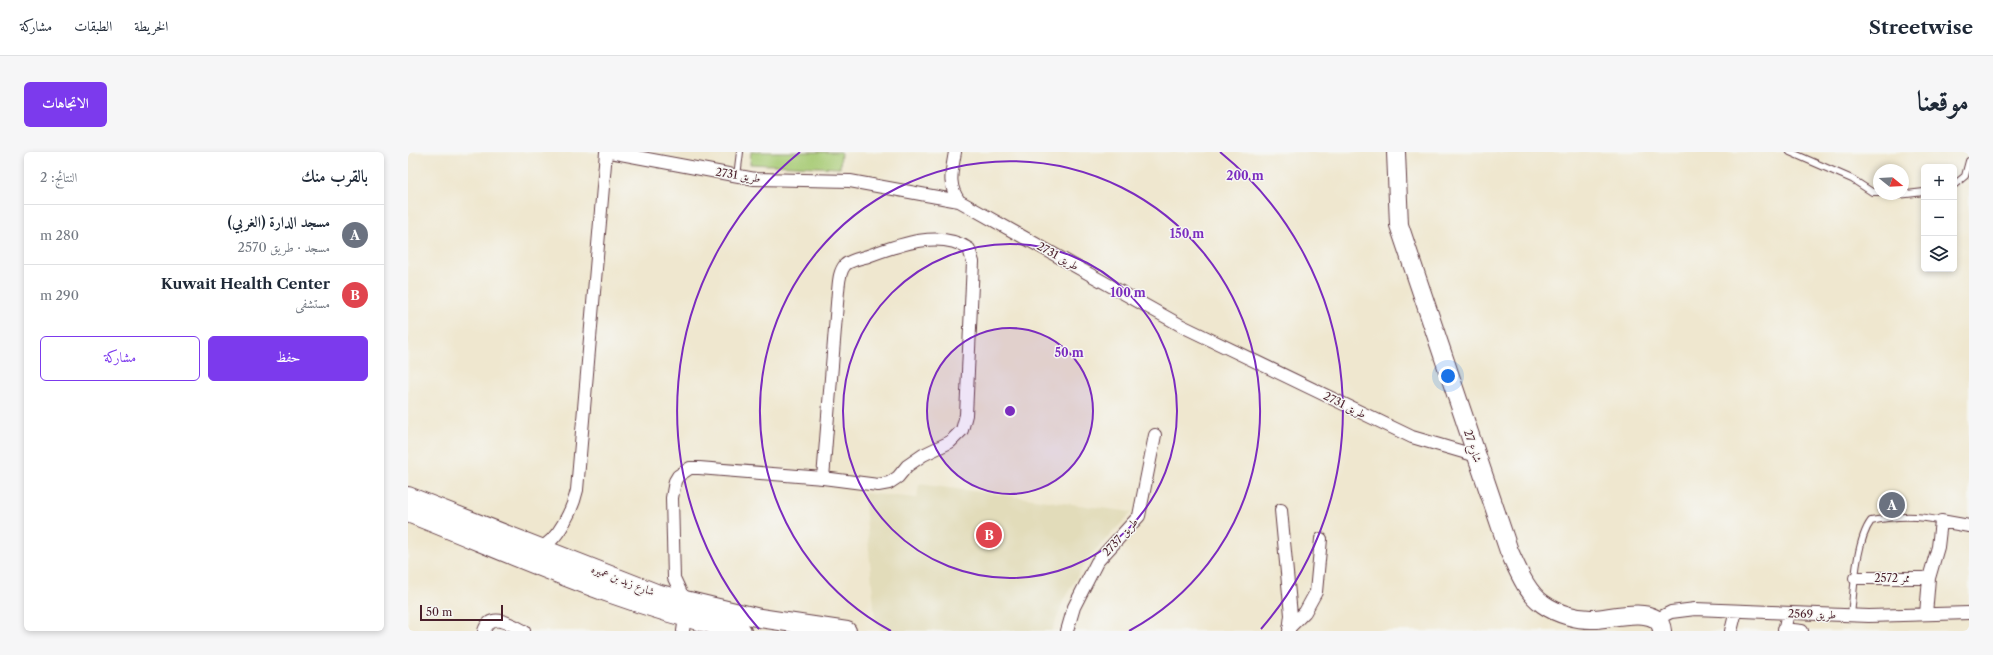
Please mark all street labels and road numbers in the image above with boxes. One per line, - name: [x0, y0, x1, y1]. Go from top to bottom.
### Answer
- street label: طريق 2731: [714, 165, 762, 186]
- street label: طريق 2731: [1034, 239, 1081, 274]
- street label: طريق 2731: [1321, 389, 1369, 422]
- street label: شارع 27: [1458, 428, 1485, 465]
- street label: طريق 2737: [1099, 515, 1141, 560]
- street label: شارع زيد بن عميره: [588, 562, 657, 601]
- street label: ممر 2572: [1874, 571, 1910, 586]
- street label: طريق 2569: [1788, 606, 1836, 623]

